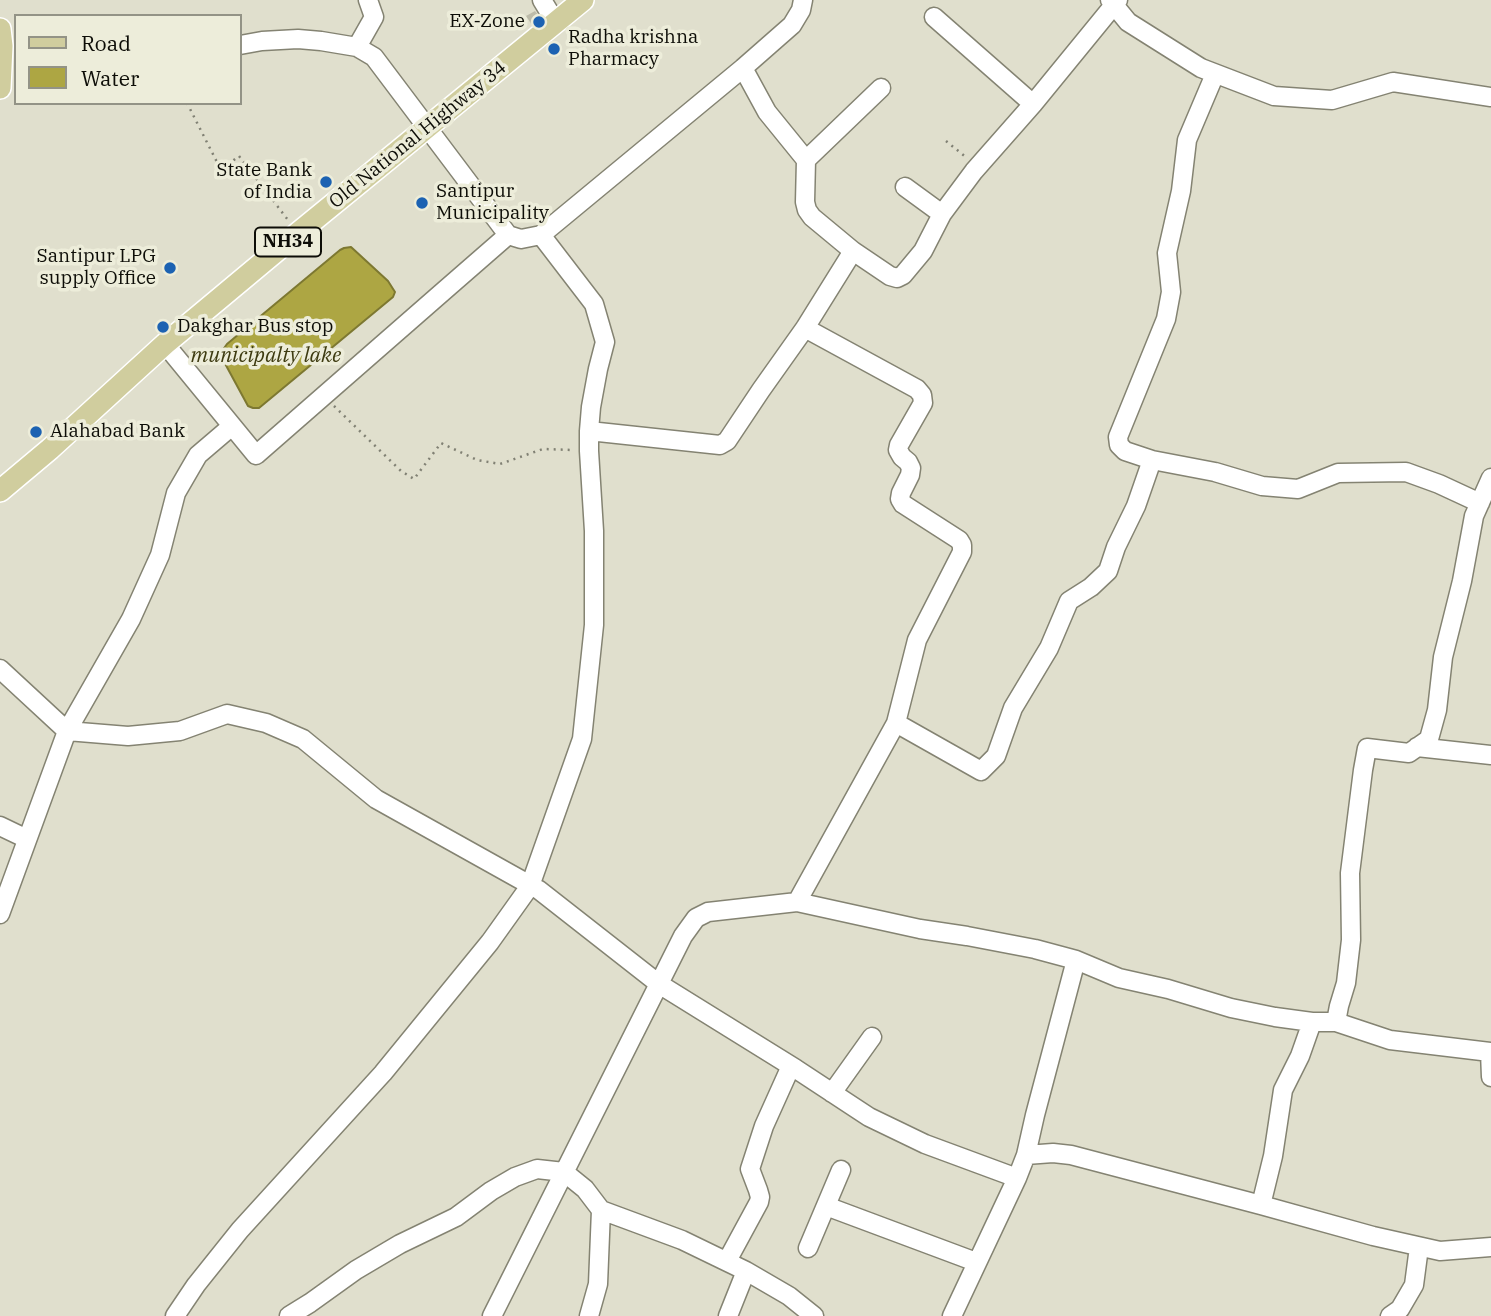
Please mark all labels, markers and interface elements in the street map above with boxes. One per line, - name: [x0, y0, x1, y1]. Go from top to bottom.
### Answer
- place label: EX-Zone: [449, 11, 525, 33]
- legend: [14, 14, 242, 105]
- marker: EX-Zone: [531, 14, 547, 30]
- place label: Radha krishna Pharmacy: [568, 27, 698, 71]
- text: Road: [81, 29, 131, 57]
- marker: Radha krishna Pharmacy: [546, 41, 562, 57]
- street label: Old National Highway 34: [325, 57, 511, 213]
- text: Water: [81, 64, 139, 92]
- place label: State Bank of India: [216, 160, 312, 204]
- marker: State Bank of India: [318, 174, 334, 190]
- place label: Santipur Municipality: [436, 181, 549, 225]
- marker: Santipur Municipality: [414, 195, 430, 211]
- road number: NH34: [255, 228, 321, 256]
- place label: Santipur LPG supply Office: [37, 246, 156, 290]
- marker: Santipur LPG supply Office: [162, 260, 178, 276]
- place label: Dakghar Bus stop: [177, 316, 333, 338]
- marker: Dakghar Bus stop: [155, 319, 171, 335]
- water label: municipalty lake: [191, 343, 341, 369]
- place label: Alahabad Bank: [50, 421, 185, 443]
- marker: Alahabad Bank: [28, 424, 44, 440]

